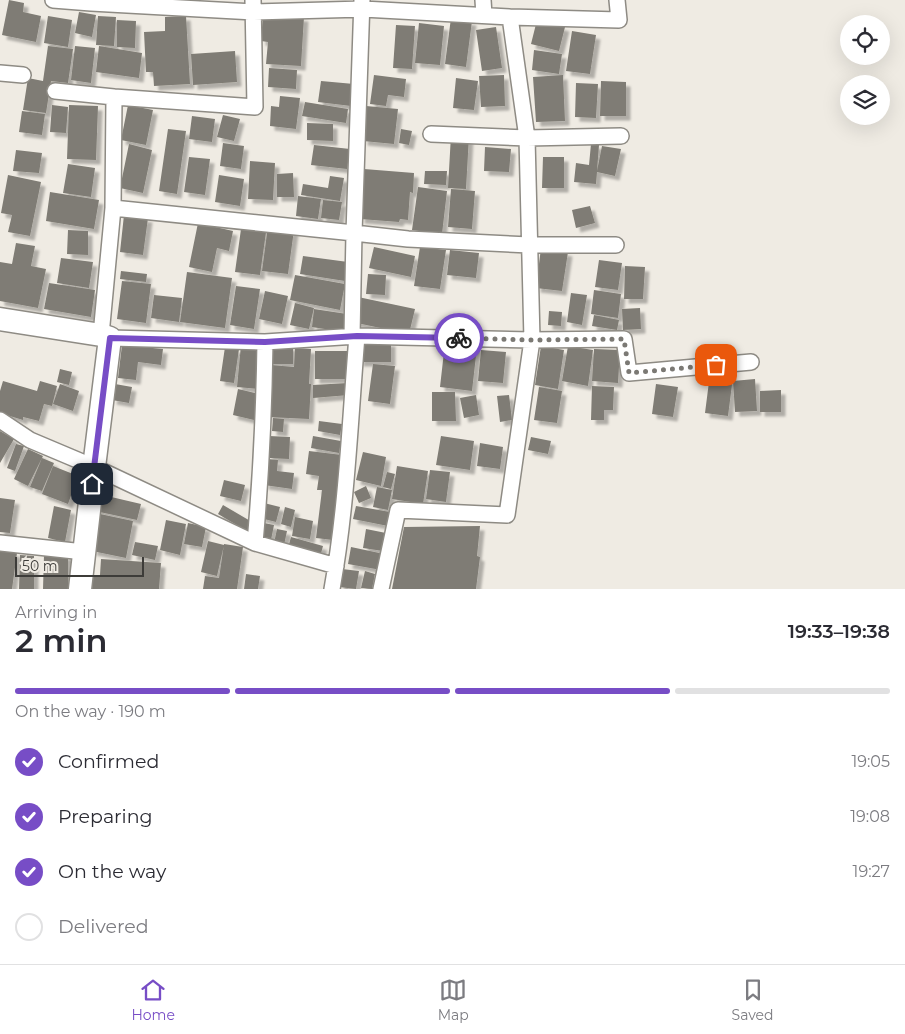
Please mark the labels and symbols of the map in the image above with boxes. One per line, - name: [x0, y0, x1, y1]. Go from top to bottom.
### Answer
- courier: [434, 313, 484, 363]
- pin: [695, 344, 737, 386]
- pin: [71, 463, 113, 505]
- scale bar: [15, 554, 144, 577]

